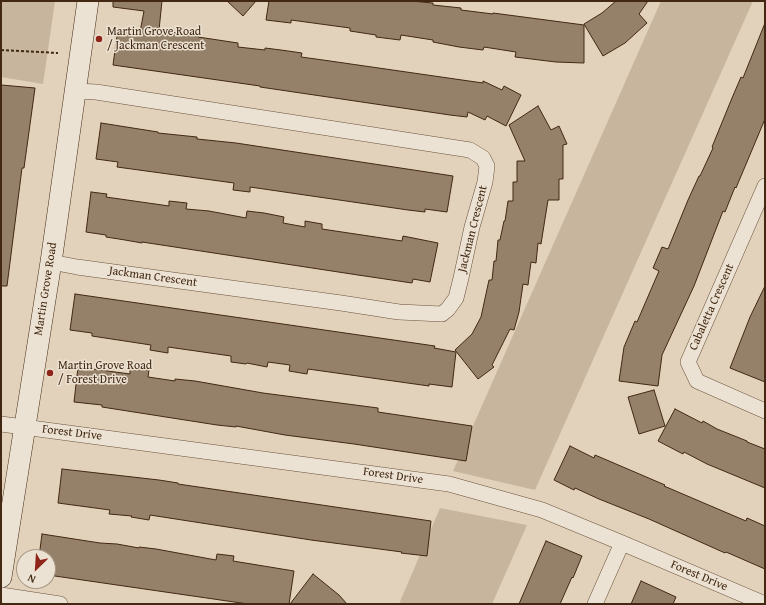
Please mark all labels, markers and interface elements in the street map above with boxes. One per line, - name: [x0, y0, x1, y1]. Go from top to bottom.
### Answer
- place label: Martin Grove Road / Jackman Crescent: [107, 25, 204, 53]
- marker: Martin Grove Road / Jackman Crescent: [94, 34, 104, 44]
- street label: Jackman Crescent: [455, 184, 491, 274]
- street label: Martin Grove Road: [32, 241, 60, 337]
- street label: Cabaletta Crescent: [686, 261, 738, 353]
- street label: Jackman Crescent: [108, 264, 198, 290]
- place label: Martin Grove Road / Forest Drive: [58, 359, 152, 387]
- marker: Martin Grove Road / Forest Drive: [45, 368, 55, 378]
- street label: Forest Drive: [41, 422, 103, 444]
- street label: Forest Drive: [362, 465, 424, 487]
- north arrow: [16, 549, 56, 589]
- street label: Forest Drive: [668, 558, 730, 594]
- text: N: [25, 570, 38, 588]

